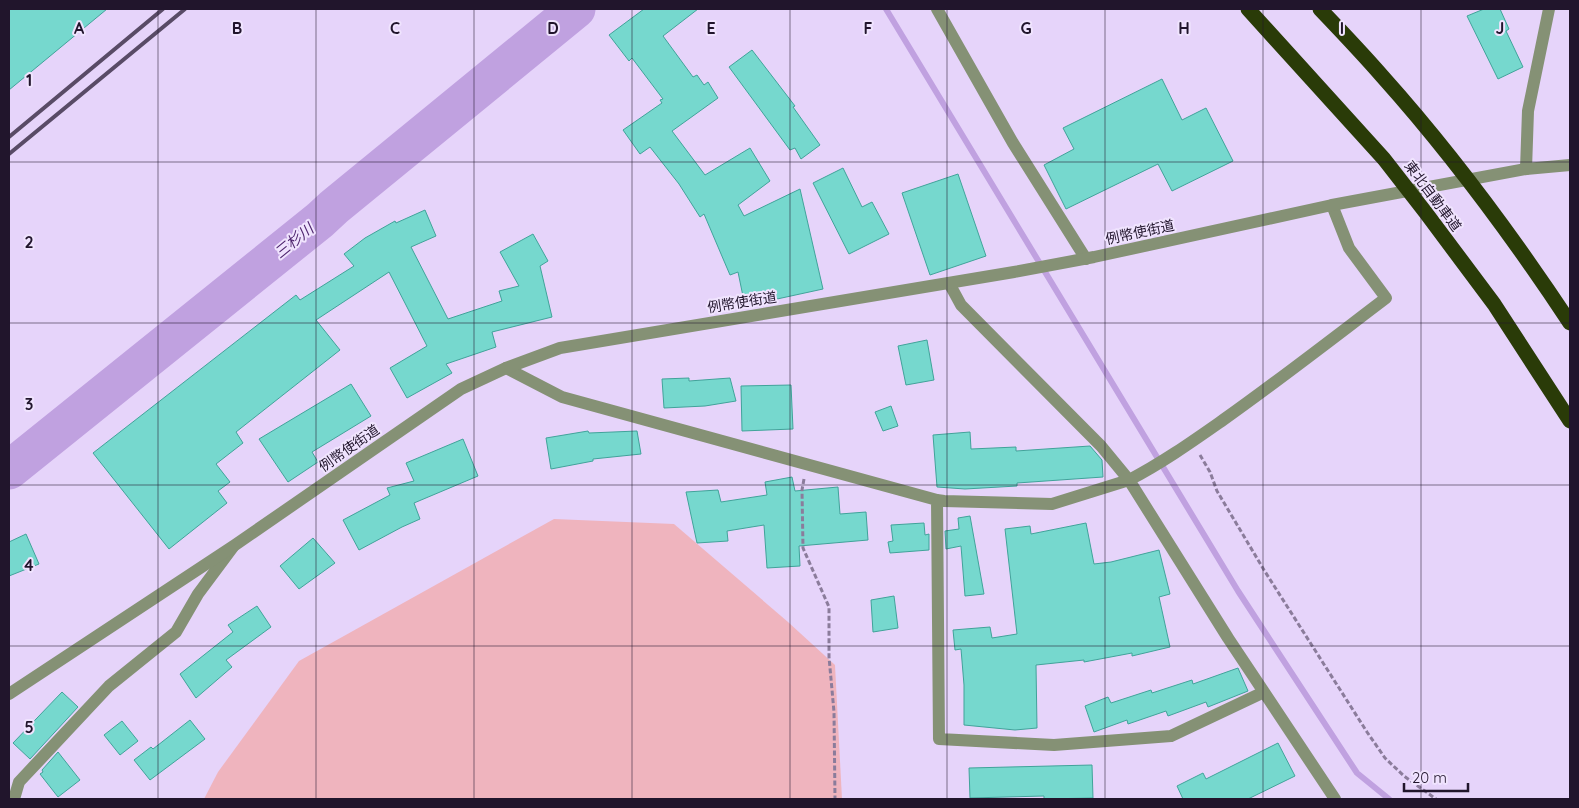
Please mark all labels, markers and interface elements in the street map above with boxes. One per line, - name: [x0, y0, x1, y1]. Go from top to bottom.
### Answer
- text: A: [74, 18, 85, 38]
- text: B: [232, 18, 242, 38]
- text: C: [390, 18, 400, 38]
- text: D: [547, 18, 559, 38]
- text: E: [706, 18, 716, 38]
- text: F: [864, 18, 873, 38]
- text: G: [1020, 18, 1032, 38]
- text: H: [1178, 18, 1190, 38]
- text: I: [1340, 18, 1344, 38]
- text: J: [1496, 18, 1504, 38]
- text: 1: [26, 70, 32, 90]
- street label: 東北自動車道: [1401, 157, 1465, 235]
- street label: 例幣使街道: [1104, 216, 1176, 248]
- water label: 三杉川: [270, 218, 319, 262]
- text: 2: [24, 232, 34, 252]
- street label: 例幣使街道: [706, 288, 778, 316]
- text: 3: [25, 394, 33, 414]
- street label: 例幣使街道: [315, 421, 383, 475]
- text: 4: [24, 555, 34, 575]
- text: 5: [24, 717, 34, 737]
- scale bar: [1404, 760, 1468, 792]
- text: 20 m: [1412, 768, 1447, 787]

